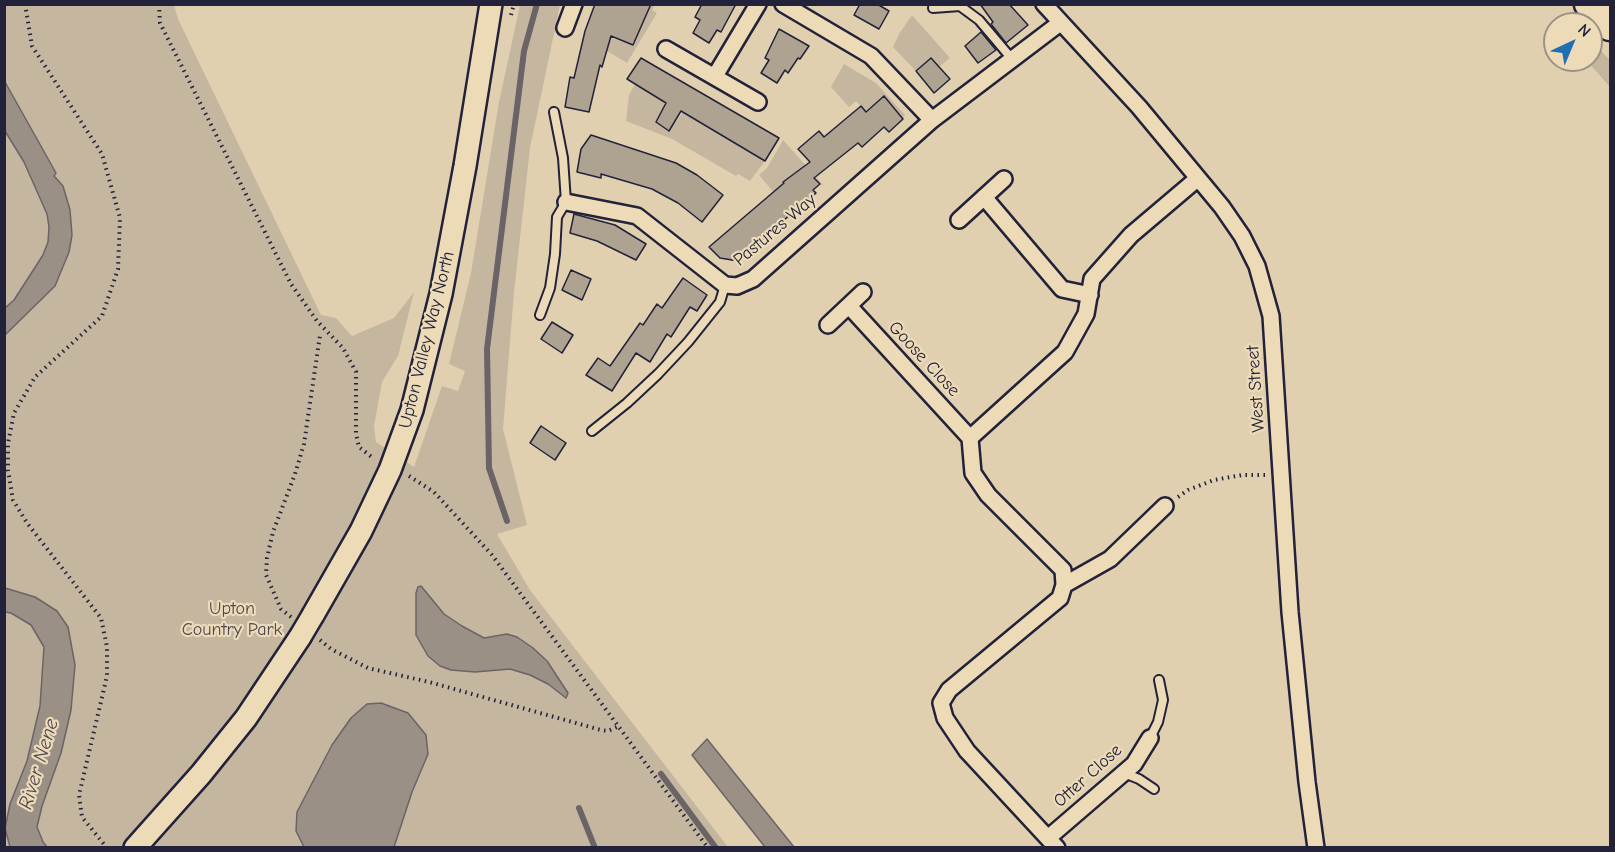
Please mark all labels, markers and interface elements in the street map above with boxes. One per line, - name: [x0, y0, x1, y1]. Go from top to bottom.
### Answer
- north arrow: [1543, 12, 1603, 72]
- text: N: [1574, 20, 1594, 41]
- street label: Pastures Way: [729, 189, 821, 271]
- street label: Upton Valley Way North: [395, 249, 459, 431]
- street label: Goose Close: [884, 317, 964, 401]
- street label: West Street: [1242, 345, 1270, 433]
- park label: Upton Country Park: [182, 598, 282, 640]
- water label: River Nene: [14, 716, 64, 812]
- street label: Otter Close: [1049, 740, 1127, 812]

